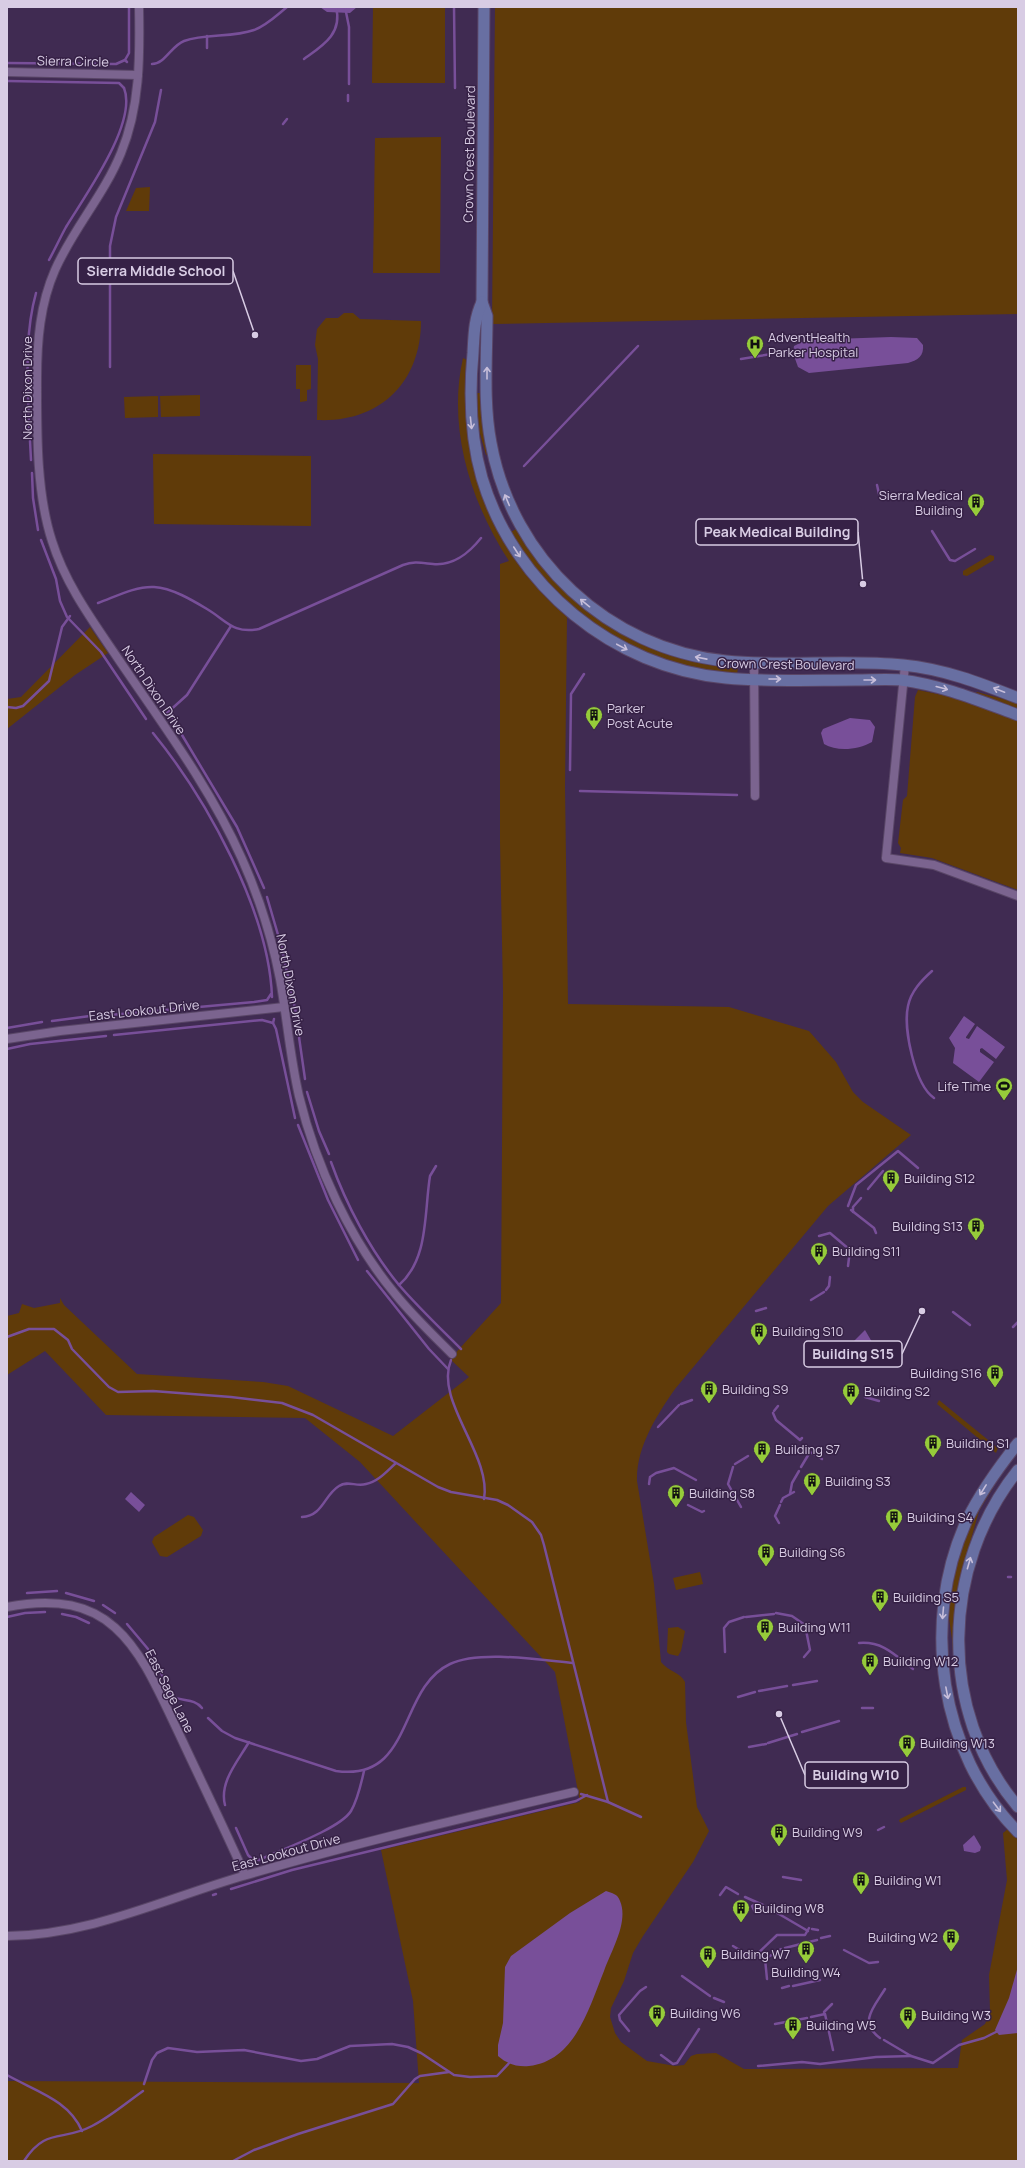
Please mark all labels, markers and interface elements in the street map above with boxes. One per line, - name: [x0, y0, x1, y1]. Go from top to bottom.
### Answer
- street label: Sierra Circle: [37, 51, 110, 71]
- street label: Crown Crest Boulevard: [459, 85, 479, 223]
- callout: Sierra Middle School: [78, 258, 233, 284]
- text: Sierra Middle School: [87, 261, 226, 280]
- place label: AdventHealth Parker Hospital: [768, 328, 858, 361]
- hospital icon: AdventHealth Parker Hospital: [745, 334, 765, 359]
- street label: North Dixon Drive: [18, 336, 36, 440]
- one-way arrow: [483, 367, 491, 380]
- one-way arrow: [467, 416, 475, 429]
- place label: Sierra Medical Building: [879, 486, 963, 519]
- building icon: Sierra Medical Building: [966, 492, 986, 517]
- one-way arrow: [503, 494, 511, 506]
- callout: Peak Medical Building: [696, 519, 858, 545]
- text: Peak Medical Building: [704, 522, 850, 541]
- one-way arrow: [513, 546, 521, 557]
- one-way arrow: [579, 598, 590, 607]
- street label: North Dixon Drive: [118, 642, 191, 738]
- one-way arrow: [616, 644, 628, 652]
- one-way arrow: [695, 653, 708, 661]
- street label: Crown Crest Boulevard: [717, 654, 855, 674]
- one-way arrow: [768, 675, 781, 683]
- one-way arrow: [863, 676, 876, 684]
- one-way arrow: [936, 685, 949, 693]
- one-way arrow: [994, 686, 1006, 694]
- place label: Parker Post Acute: [607, 699, 673, 732]
- building icon: Parker Post Acute: [584, 705, 604, 730]
- street label: North Dixon Drive: [272, 932, 310, 1038]
- street label: East Lookout Drive: [88, 995, 201, 1025]
- sports icon: Life Time: [994, 1076, 1014, 1101]
- place label: Life Time: [937, 1077, 991, 1095]
- building icon: Building S12: [881, 1168, 901, 1193]
- place label: Building S12: [904, 1169, 975, 1187]
- building icon: Building S13: [966, 1216, 986, 1241]
- place label: Building S13: [892, 1217, 963, 1235]
- building icon: Building S11: [809, 1241, 829, 1266]
- place label: Building S11: [832, 1242, 901, 1260]
- building icon: Building S10: [749, 1321, 769, 1346]
- place label: Building S10: [772, 1322, 844, 1340]
- callout: Building S15: [804, 1341, 902, 1367]
- text: Building S15: [812, 1344, 894, 1363]
- building icon: Building S16: [985, 1363, 1005, 1388]
- place label: Building S16: [910, 1364, 982, 1382]
- building icon: Building S9: [699, 1379, 719, 1404]
- place label: Building S9: [722, 1380, 789, 1398]
- building icon: Building S2: [841, 1381, 861, 1406]
- place label: Building S2: [864, 1382, 930, 1400]
- building icon: Building S1: [923, 1433, 943, 1458]
- place label: Building S1: [946, 1434, 1010, 1452]
- building icon: Building S7: [752, 1439, 772, 1464]
- place label: Building S7: [775, 1440, 840, 1458]
- building icon: Building S3: [802, 1471, 822, 1496]
- place label: Building S3: [825, 1472, 891, 1490]
- building icon: Building S8: [666, 1483, 686, 1508]
- place label: Building S8: [689, 1484, 755, 1502]
- one-way arrow: [979, 1484, 987, 1496]
- building icon: Building S4: [884, 1507, 904, 1532]
- place label: Building S4: [907, 1508, 974, 1526]
- building icon: Building S6: [756, 1542, 776, 1567]
- place label: Building S6: [779, 1543, 846, 1561]
- one-way arrow: [966, 1557, 973, 1570]
- building icon: Building S5: [870, 1587, 890, 1612]
- place label: Building S5: [893, 1588, 959, 1606]
- one-way arrow: [939, 1606, 947, 1619]
- building icon: Building W11: [755, 1617, 775, 1642]
- place label: Building W11: [778, 1618, 851, 1636]
- street label: East Sage Lane: [141, 1646, 199, 1736]
- building icon: Building W12: [860, 1651, 880, 1676]
- place label: Building W12: [883, 1652, 958, 1670]
- one-way arrow: [943, 1686, 951, 1699]
- building icon: Building W13: [897, 1733, 917, 1758]
- place label: Building W13: [920, 1734, 995, 1752]
- callout: Building W10: [805, 1762, 908, 1788]
- text: Building W10: [812, 1765, 900, 1784]
- one-way arrow: [993, 1801, 1001, 1812]
- building icon: Building W9: [769, 1822, 789, 1847]
- place label: Building W9: [792, 1823, 863, 1841]
- street label: East Lookout Drive: [230, 1829, 342, 1875]
- building icon: Building W1: [851, 1870, 871, 1895]
- place label: Building W1: [874, 1871, 942, 1889]
- building icon: Building W8: [731, 1898, 751, 1923]
- place label: Building W8: [754, 1899, 824, 1917]
- building icon: Building W2: [941, 1927, 961, 1952]
- place label: Building W2: [868, 1928, 938, 1946]
- building icon: Building W4: [796, 1939, 816, 1964]
- building icon: Building W7: [698, 1944, 718, 1969]
- place label: Building W7: [721, 1945, 790, 1963]
- place label: Building W4: [771, 1963, 841, 1981]
- building icon: Building W6: [647, 2003, 667, 2028]
- place label: Building W6: [670, 2004, 741, 2022]
- building icon: Building W3: [898, 2005, 918, 2030]
- place label: Building W3: [921, 2006, 991, 2024]
- building icon: Building W5: [783, 2015, 803, 2040]
- place label: Building W5: [806, 2016, 876, 2034]

